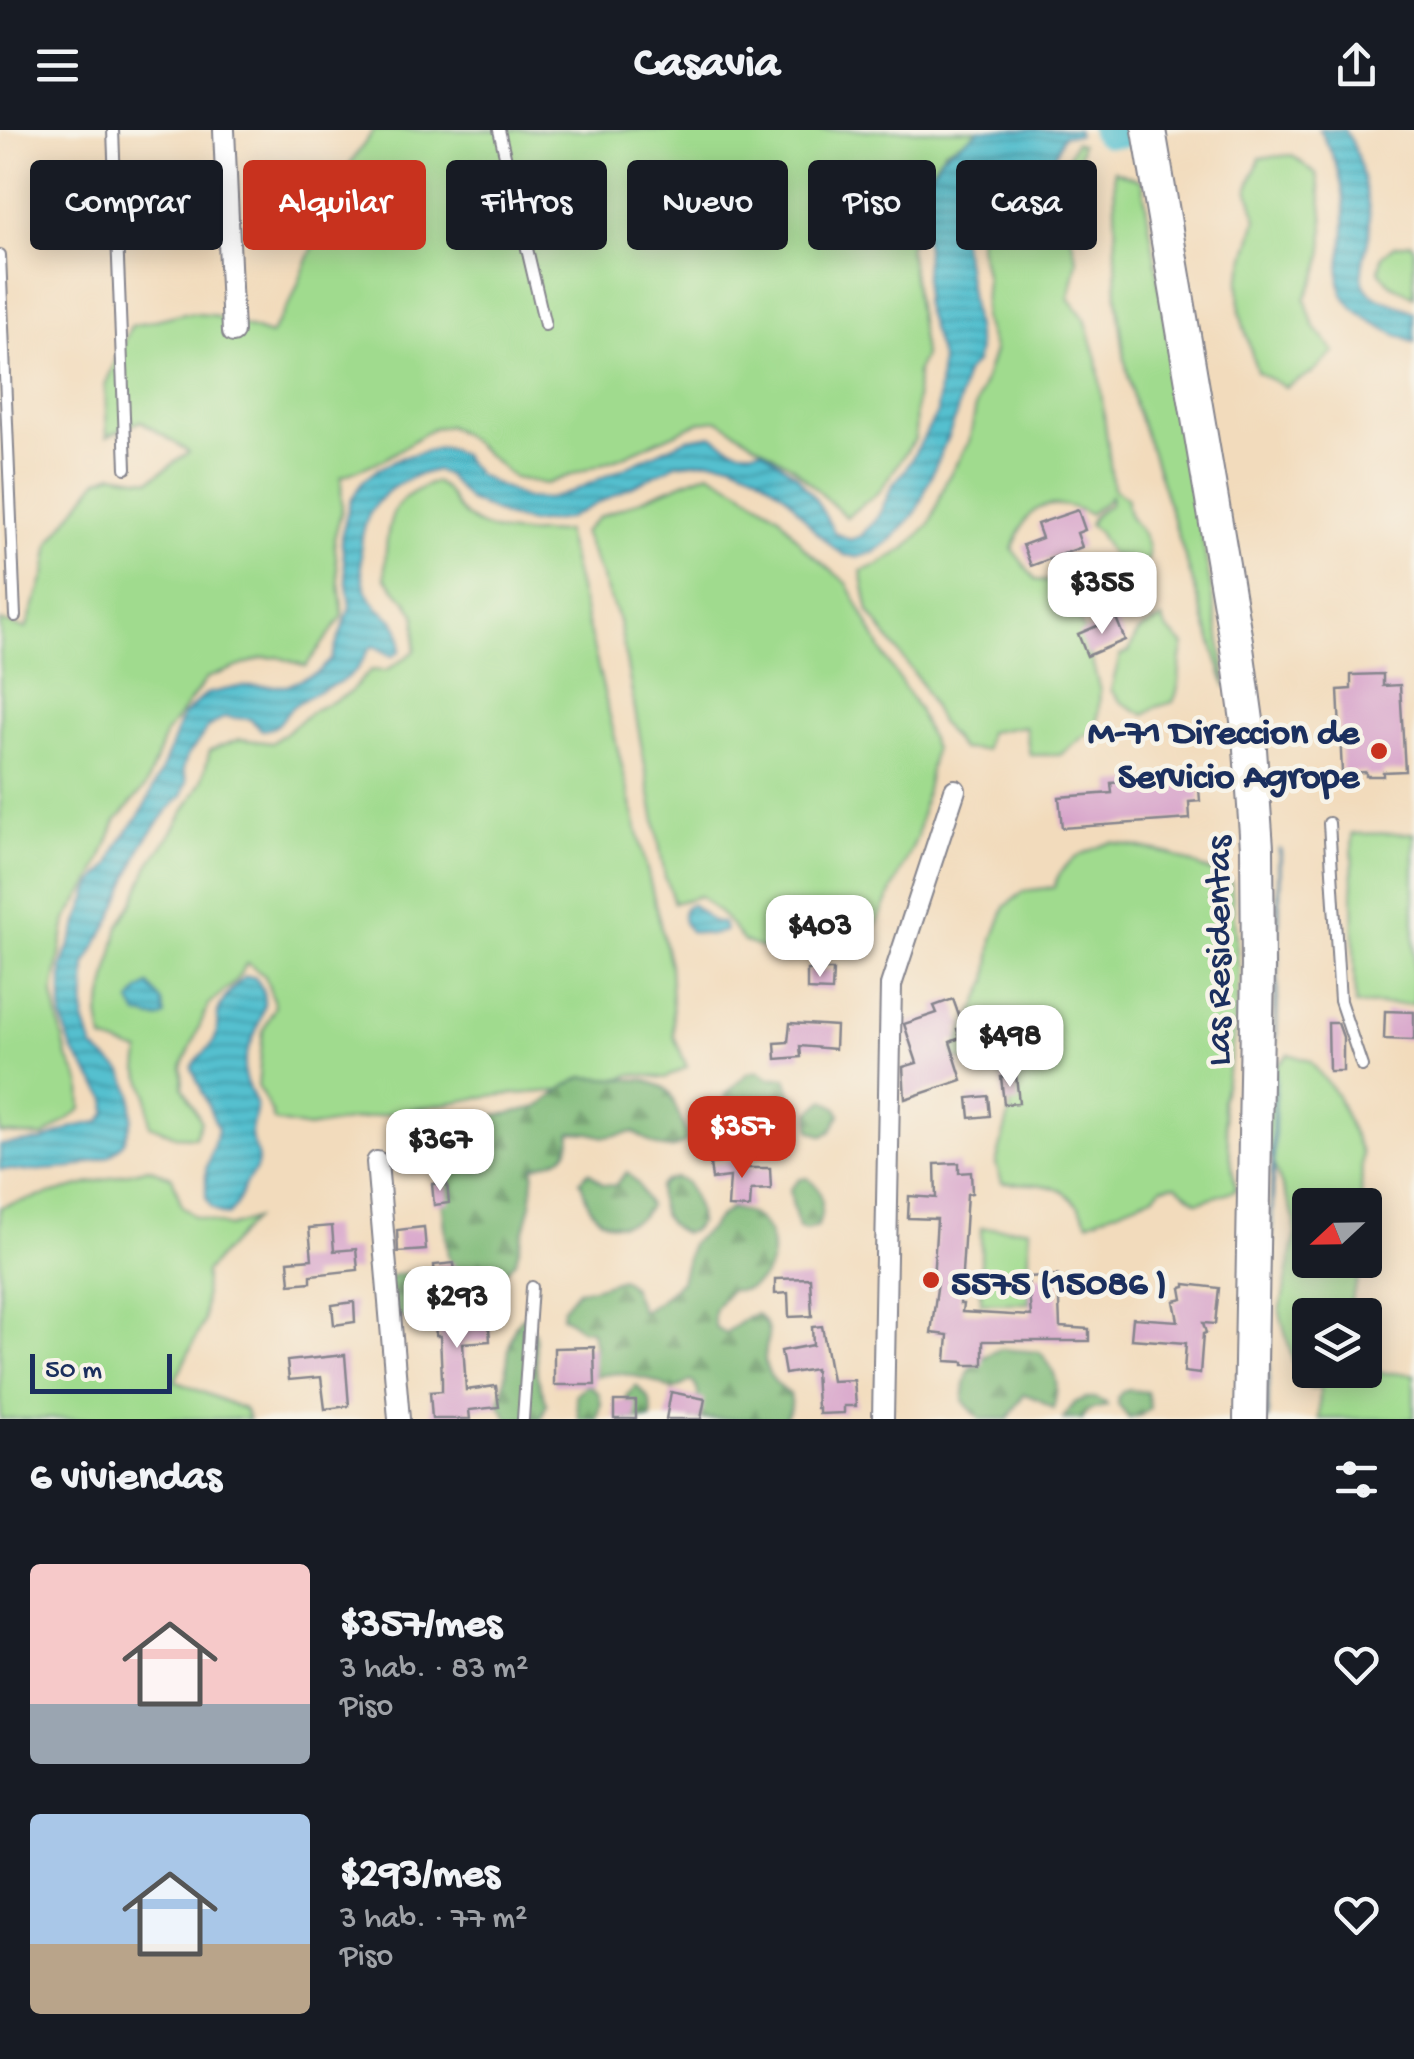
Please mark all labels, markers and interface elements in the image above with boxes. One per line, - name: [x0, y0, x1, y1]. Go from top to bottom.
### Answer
- icon: menu: [30, 38, 85, 93]
- icon: share: [1329, 38, 1384, 93]
- text: Casavia: [634, 39, 780, 92]
- chip: Comprar: [30, 160, 223, 250]
- chip: Alquilar: [243, 160, 426, 250]
- chip: Filtros: [446, 160, 607, 250]
- chip: Nuevo: [627, 160, 788, 250]
- chip: Piso: [808, 160, 936, 250]
- chip: Casa: [956, 160, 1097, 250]
- pin: $355: [1043, 552, 1161, 637]
- text: $355: [1070, 565, 1134, 603]
- place label: M-71 Direccion de Servicio Agrope: [1088, 713, 1360, 801]
- marker: M-71 Direccion de Servicio Agrope: [1368, 740, 1390, 762]
- street label: Las Residentas: [1199, 835, 1243, 1066]
- pin: $403: [761, 895, 879, 980]
- text: $403: [788, 908, 852, 946]
- pin: $498: [951, 1005, 1069, 1090]
- text: $498: [978, 1018, 1042, 1056]
- pin: $357: [683, 1096, 801, 1181]
- pin: $367: [381, 1109, 499, 1194]
- text: $357: [710, 1109, 774, 1147]
- text: $367: [408, 1122, 472, 1160]
- north arrow: [1292, 1188, 1382, 1278]
- map controls: [1292, 1188, 1382, 1388]
- place label: 5575 (15086 ): [951, 1264, 1167, 1308]
- pin: $293: [398, 1266, 516, 1351]
- marker: 5575 (15086 ): [920, 1269, 942, 1291]
- text: $293: [426, 1279, 488, 1317]
- button: layers: [1292, 1298, 1382, 1388]
- scale bar: [30, 1349, 172, 1394]
- text: 50 m: [45, 1355, 102, 1388]
- icon: filters: [1329, 1452, 1384, 1507]
- text: 6 viviendas: [30, 1455, 222, 1504]
- text: $357/mes: [340, 1602, 502, 1651]
- icon: home: [110, 1604, 230, 1724]
- icon: heart: [1329, 1637, 1384, 1692]
- text: 3 hab. · 83 m²: [340, 1651, 528, 1689]
- text: Piso: [340, 1689, 393, 1727]
- text: $293/mes: [340, 1852, 499, 1901]
- icon: home: [110, 1854, 230, 1974]
- icon: heart: [1329, 1887, 1384, 1942]
- text: 3 hab. · 77 m²: [340, 1901, 528, 1939]
- text: Piso: [340, 1939, 393, 1977]

